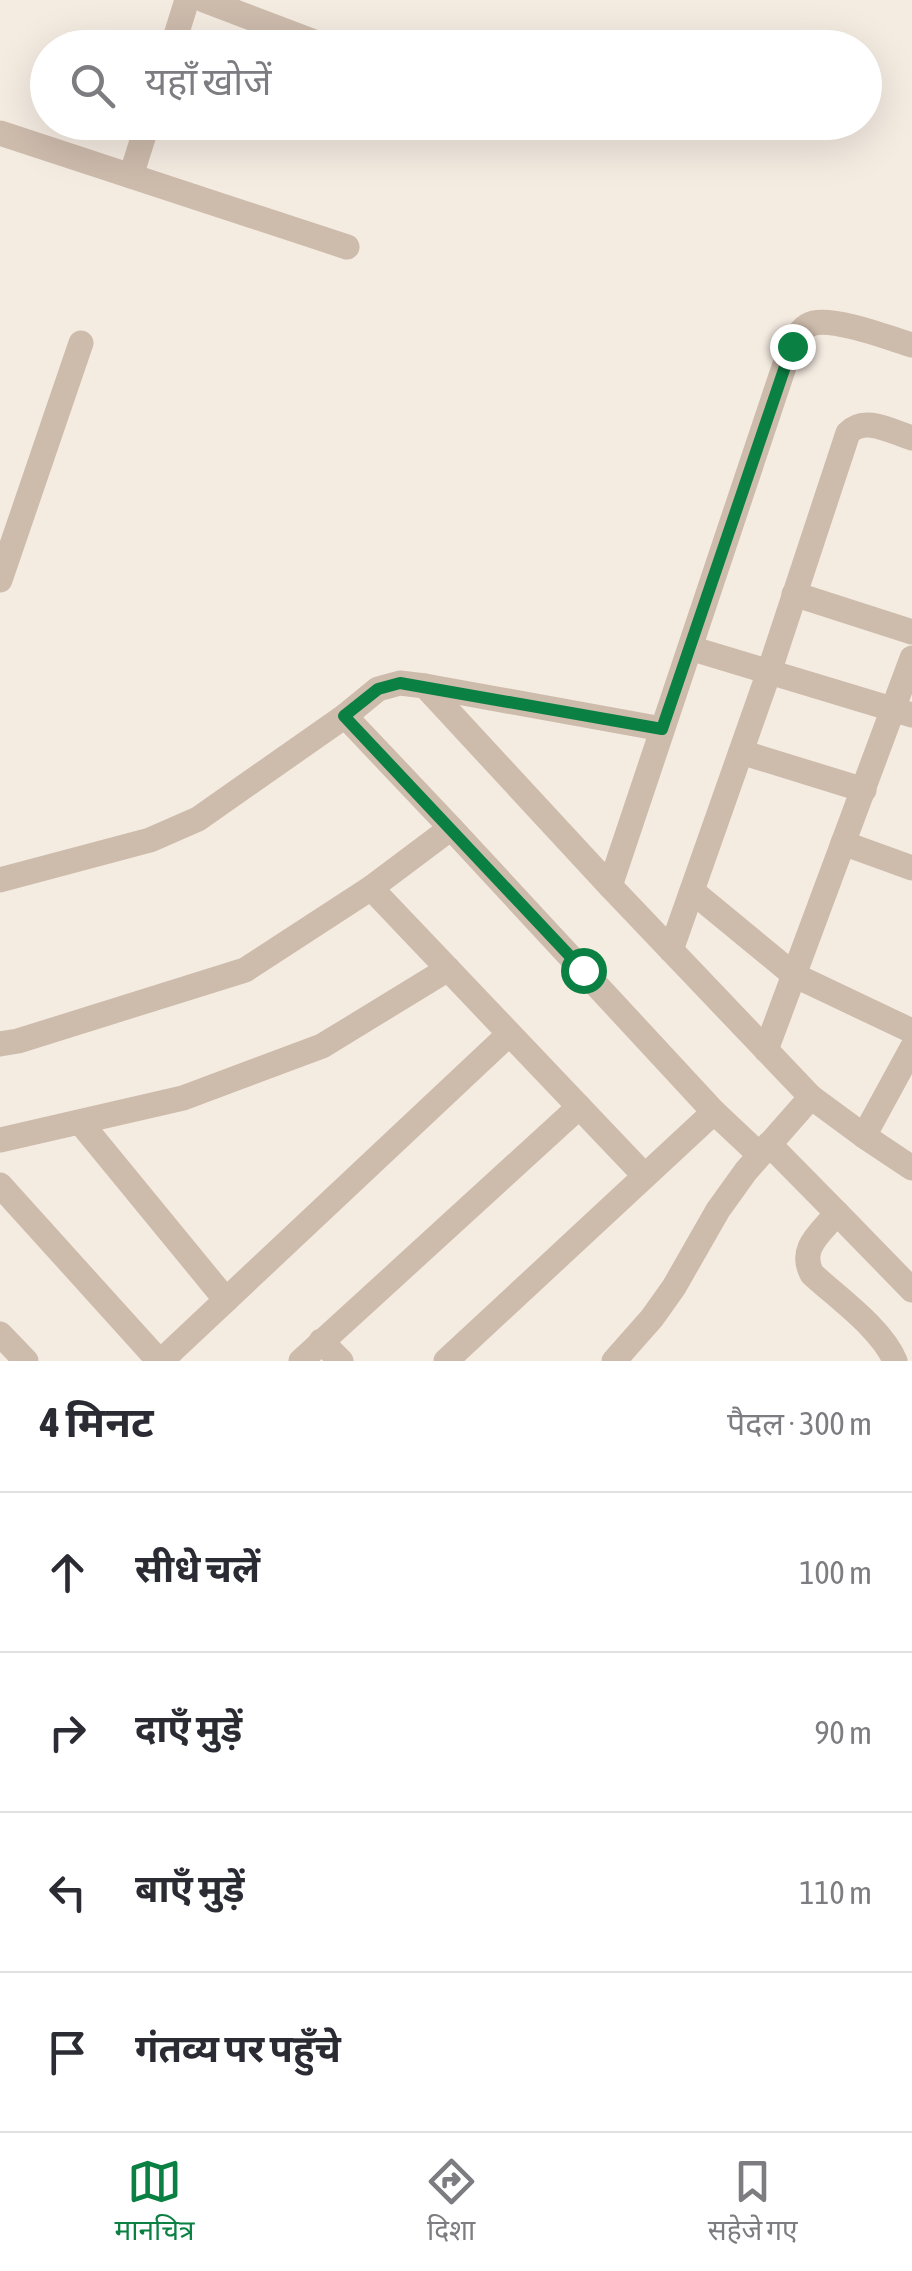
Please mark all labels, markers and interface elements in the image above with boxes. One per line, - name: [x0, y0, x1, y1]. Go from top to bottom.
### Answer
- search box: [30, 30, 882, 140]
- icon: search: [65, 58, 120, 113]
- text: यहाँ खोजें: [145, 60, 271, 103]
- route end: [770, 324, 816, 370]
- route start: [561, 948, 607, 994]
- text: 4 मिनट: [40, 1398, 154, 1446]
- text: पैदल · 300 m: [727, 1405, 872, 1442]
- icon: ahead: [40, 1545, 95, 1600]
- text: सीधे चलें: [135, 1547, 260, 1590]
- text: 100 m: [799, 1554, 872, 1591]
- icon: right: [40, 1705, 95, 1760]
- text: दाएँ मुड़ें: [135, 1707, 242, 1750]
- text: 90 m: [814, 1714, 872, 1751]
- icon: left: [40, 1865, 95, 1920]
- text: बाएँ मुड़ें: [135, 1867, 244, 1910]
- text: 110 m: [799, 1874, 872, 1911]
- icon: arrive: [40, 2025, 95, 2080]
- text: गंतव्य पर पहुँचे: [135, 2027, 341, 2070]
- tab: मानचित्र: [115, 2154, 195, 2251]
- tab: दिशा: [424, 2154, 479, 2251]
- tab: सहेजे गए: [708, 2154, 797, 2251]

